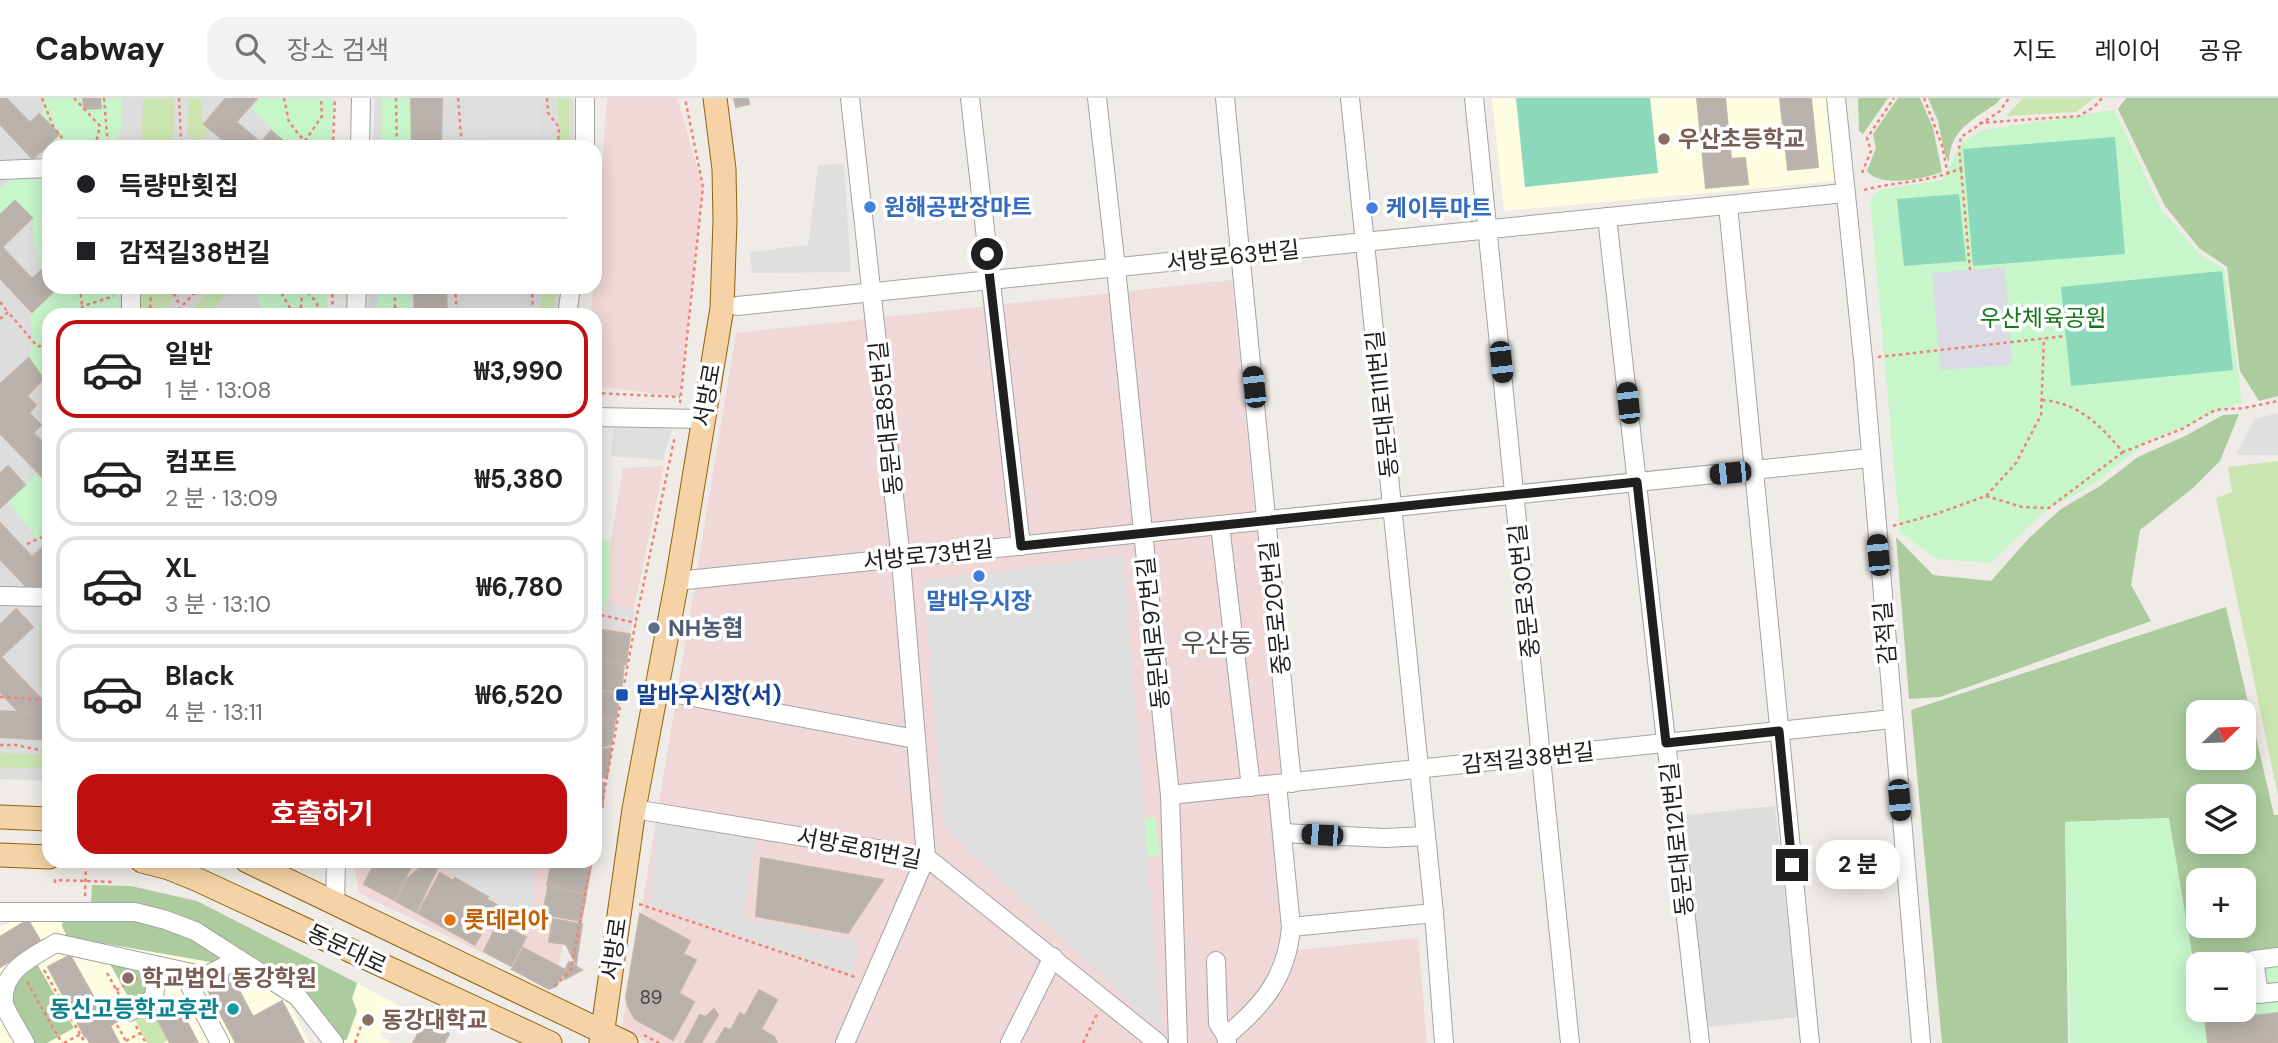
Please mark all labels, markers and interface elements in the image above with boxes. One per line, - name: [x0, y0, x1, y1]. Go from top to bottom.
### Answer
- search box: [207, 17, 697, 80]
- text: Cabway: [35, 27, 165, 70]
- icon: search: [231, 29, 269, 67]
- text: 장소 검색: [287, 33, 389, 67]
- text: 지도: [2012, 35, 2057, 66]
- text: 레이어: [2095, 35, 2161, 66]
- text: 공유: [2199, 35, 2243, 66]
- place label: 우산초등학교: [1678, 124, 1805, 154]
- marker: 우산초등학교: [1656, 131, 1672, 147]
- text: 득량만횟집: [119, 169, 239, 203]
- place label: 원해공판장마트: [884, 192, 1032, 222]
- place label: 케이투마트: [1386, 193, 1492, 223]
- marker: 원해공판장마트: [862, 199, 878, 215]
- marker: 케이투마트: [1364, 200, 1380, 216]
- street label: 서방로63번길: [1165, 234, 1301, 278]
- text: 감적길38번길: [119, 236, 271, 270]
- route start: [971, 238, 1003, 270]
- park label: 우산체육공원: [1980, 303, 2106, 333]
- street label: 동문대로111번길: [1359, 329, 1405, 479]
- text: 일반: [165, 337, 213, 371]
- icon: car: [81, 338, 144, 401]
- street label: 동문대로85번길: [863, 339, 909, 497]
- car: [1489, 340, 1514, 384]
- text: ₩3,990: [474, 354, 563, 388]
- street label: 서방로: [687, 361, 727, 429]
- car: [1242, 365, 1267, 409]
- text: 1 분 · 13:08: [165, 375, 271, 405]
- car: [1616, 381, 1641, 425]
- text: 컴포트: [165, 445, 237, 479]
- icon: car: [81, 446, 144, 509]
- car: [1709, 460, 1752, 486]
- text: ₩5,380: [475, 462, 563, 496]
- text: 2 분 · 13:09: [165, 483, 278, 513]
- street label: 중문로30번길: [1502, 522, 1546, 660]
- street label: 서방로73번길: [861, 533, 995, 577]
- car: [1866, 533, 1891, 577]
- street label: 중문로20번길: [1253, 540, 1297, 676]
- text: XL: [165, 551, 197, 585]
- icon: car: [81, 554, 144, 617]
- street label: 동문대로97번길: [1130, 555, 1176, 711]
- marker: 말바우시장: [971, 568, 987, 584]
- text: ₩6,780: [476, 570, 563, 604]
- place label: 말바우시장: [926, 586, 1032, 616]
- text: 3 분 · 13:10: [165, 589, 271, 619]
- street label: 감적길: [1867, 600, 1903, 666]
- place label: NH농협: [668, 613, 744, 643]
- marker: NH농협: [646, 620, 662, 636]
- district label: 우산동: [1181, 626, 1253, 660]
- text: Black: [165, 659, 235, 693]
- icon: car: [81, 662, 144, 725]
- text: ₩6,520: [476, 678, 563, 712]
- place label: 말바우시장(서): [636, 680, 782, 710]
- marker: 말바우시장(서): [614, 687, 630, 703]
- text: 4 분 · 13:11: [165, 697, 263, 727]
- north arrow: [2186, 700, 2256, 770]
- map controls: [2186, 700, 2256, 1022]
- street label: 감적길38번길: [1460, 736, 1596, 780]
- street label: 동문대로121번길: [1654, 761, 1700, 917]
- button: 호출하기: [77, 774, 567, 854]
- car: [1887, 778, 1912, 822]
- button: layers: [2186, 784, 2256, 854]
- street label: 서방로81번길: [794, 821, 924, 875]
- car: [1301, 823, 1344, 847]
- callout: 2 분: [1816, 840, 1900, 890]
- route end: [1776, 849, 1808, 881]
- text: 2 분: [1838, 849, 1878, 879]
- button: +: [2186, 868, 2256, 938]
- place label: 롯데리아: [464, 905, 549, 935]
- marker: 롯데리아: [442, 912, 458, 928]
- street label: 서방로: [595, 915, 633, 983]
- street label: 동문대로: [302, 918, 392, 980]
- button: −: [2186, 952, 2256, 1022]
- place label: 학교법인 동강학원: [142, 963, 317, 993]
- marker: 학교법인 동강학원: [120, 970, 136, 986]
- house number: 89: [640, 985, 662, 1010]
- place label: 동신고등학교후관: [50, 994, 219, 1024]
- marker: 동신고등학교후관: [225, 1001, 241, 1017]
- place label: 동강대학교: [382, 1005, 488, 1035]
- marker: 동강대학교: [360, 1012, 376, 1028]

